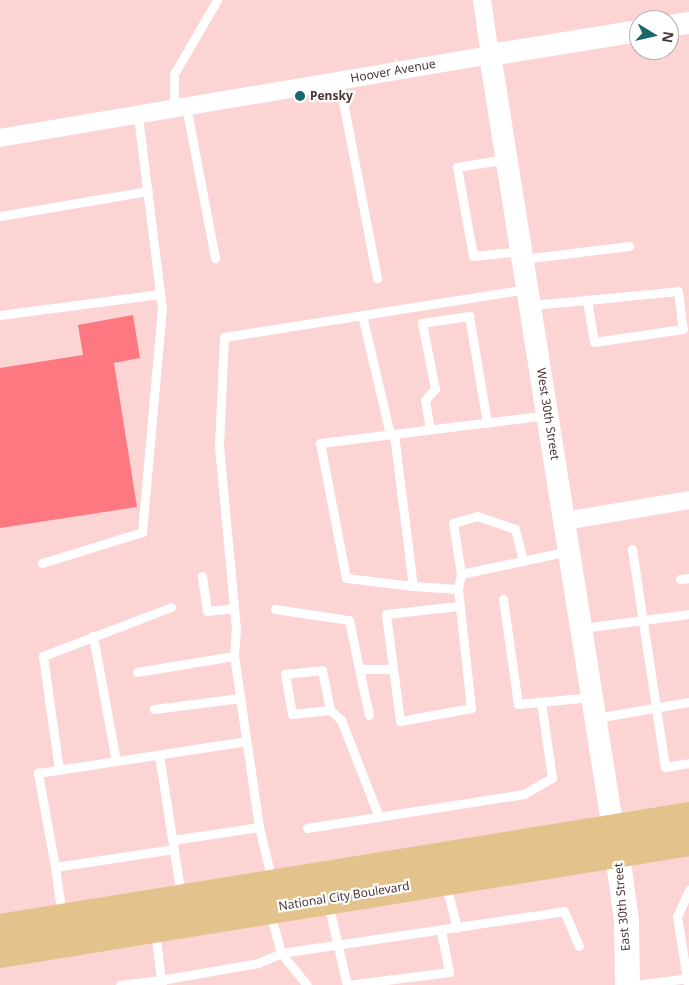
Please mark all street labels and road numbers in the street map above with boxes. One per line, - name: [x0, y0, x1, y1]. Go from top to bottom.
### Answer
- street label: Hoover Avenue: [349, 56, 437, 86]
- street label: West 30th Street: [534, 367, 562, 461]
- street label: East 30th Street: [611, 862, 633, 952]
- street label: National City Boulevard: [278, 879, 410, 913]

